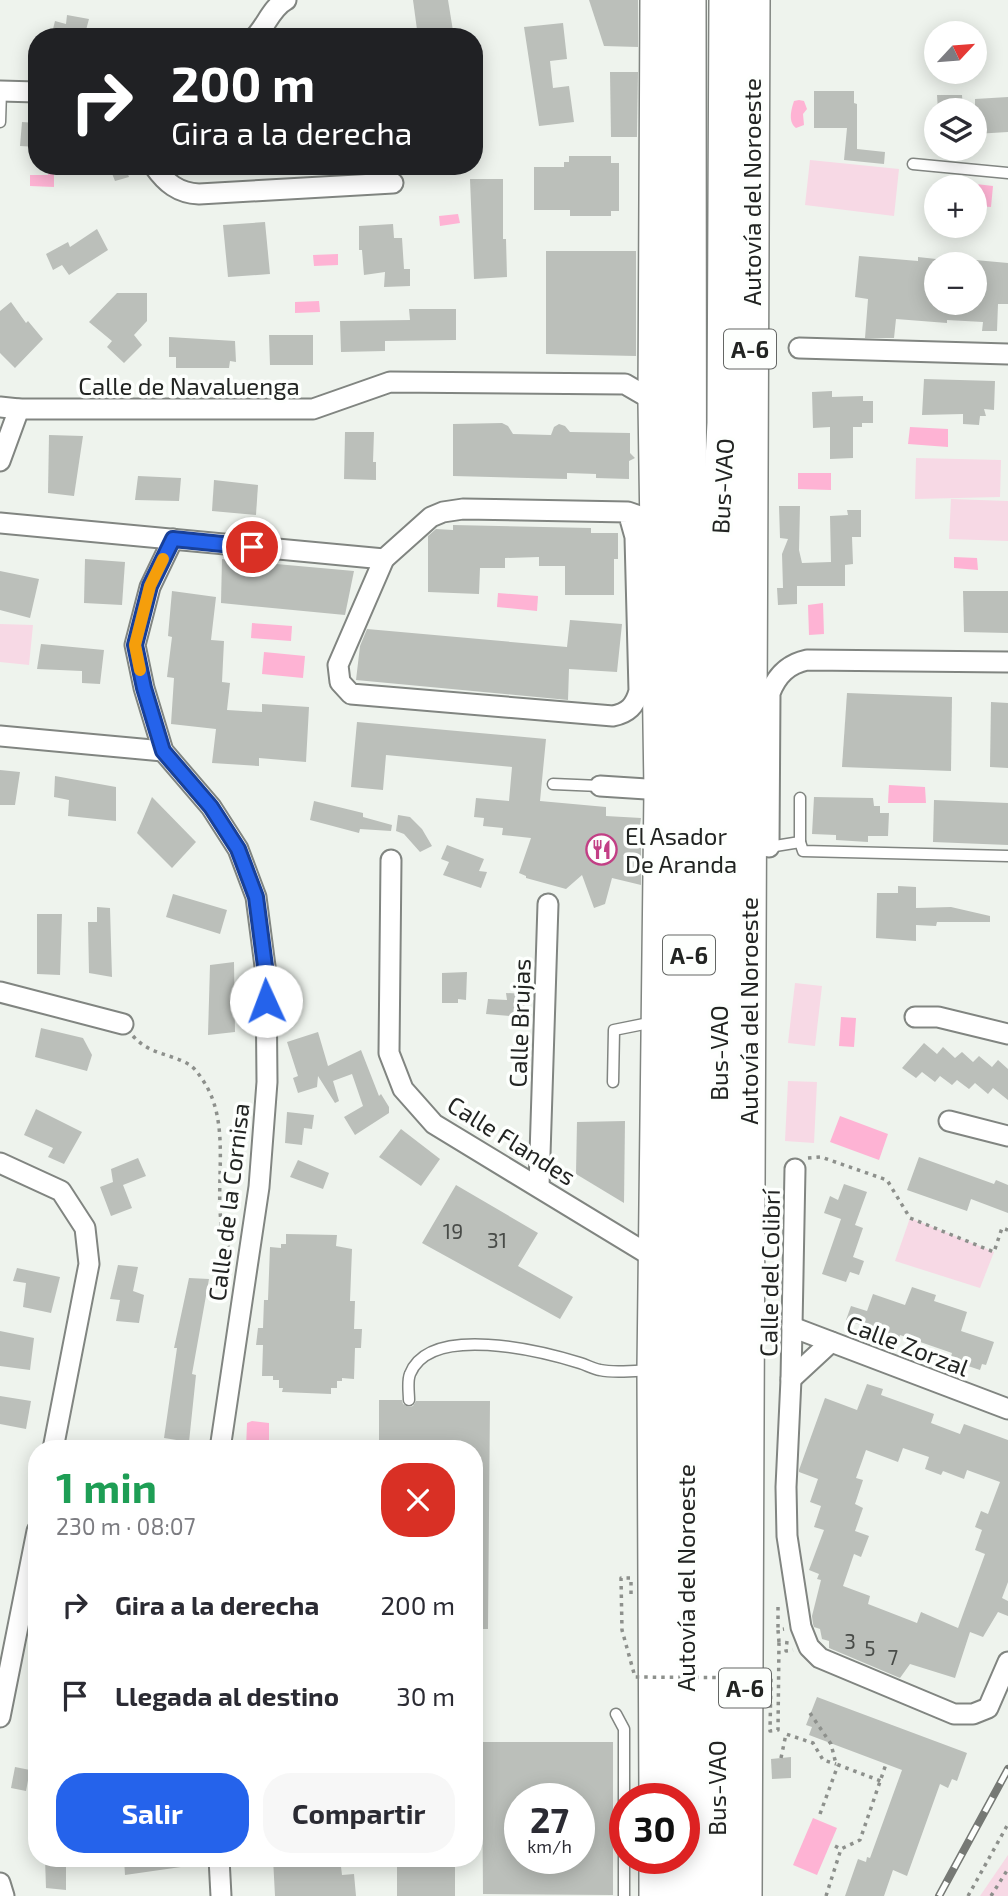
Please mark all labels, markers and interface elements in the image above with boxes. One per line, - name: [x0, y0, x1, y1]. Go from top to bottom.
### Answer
- north arrow: [924, 21, 987, 84]
- map controls: [924, 21, 987, 315]
- text: 200 m: [171, 53, 315, 112]
- icon: right: [56, 56, 147, 147]
- street label: Autovía del Noroeste: [737, 78, 766, 306]
- button: layers: [924, 98, 987, 161]
- text: Gira a la derecha: [171, 113, 412, 151]
- button: +: [924, 175, 987, 238]
- button: −: [924, 252, 987, 315]
- road number: A-6: [724, 330, 776, 368]
- street label: Calle de Navaluenga: [78, 371, 300, 400]
- street label: Bus-VAO: [705, 437, 739, 535]
- pin: [222, 517, 282, 577]
- icon: arrive: [233, 528, 271, 566]
- place label: El Asador De Aranda: [625, 821, 737, 878]
- restaurant icon: El Asador De Aranda: [585, 832, 619, 866]
- street label: Autovía del Noroeste: [734, 897, 763, 1125]
- road number: A-6: [663, 936, 715, 974]
- street label: Calle Brujas: [502, 958, 536, 1088]
- position arrow: [229, 964, 303, 1038]
- street label: Bus-VAO: [704, 1005, 733, 1101]
- street label: Calle Flandes: [443, 1089, 581, 1191]
- street label: Calle de la Cornisa: [201, 1101, 255, 1303]
- street label: Calle del Colibrí: [753, 1188, 785, 1357]
- house number: 19: [443, 1218, 463, 1243]
- house number: 31: [487, 1227, 507, 1252]
- street label: Calle Zorzal: [843, 1308, 973, 1382]
- text: 1 min: [56, 1461, 157, 1511]
- button: close: [381, 1463, 455, 1537]
- street label: Autovía del Noroeste: [671, 1464, 700, 1692]
- text: 230 m · 08:07: [56, 1512, 195, 1540]
- icon: right: [56, 1586, 94, 1624]
- text: Gira a la derecha: [115, 1589, 319, 1620]
- text: 200 m: [380, 1589, 455, 1620]
- house number: 3: [844, 1628, 856, 1653]
- house number: 5: [864, 1635, 876, 1660]
- house number: 7: [888, 1644, 899, 1669]
- road number: A-6: [719, 1668, 771, 1708]
- icon: arrive: [56, 1677, 94, 1715]
- text: Llegada al destino: [115, 1680, 339, 1711]
- text: 30 m: [396, 1680, 455, 1711]
- street label: Bus-VAO: [702, 1740, 731, 1836]
- button: Salir: [56, 1773, 249, 1853]
- button: Compartir: [263, 1773, 455, 1853]
- speed limit sign: 30: [609, 1783, 700, 1874]
- text: 27: [530, 1798, 569, 1840]
- text: km/h: [527, 1835, 572, 1857]

